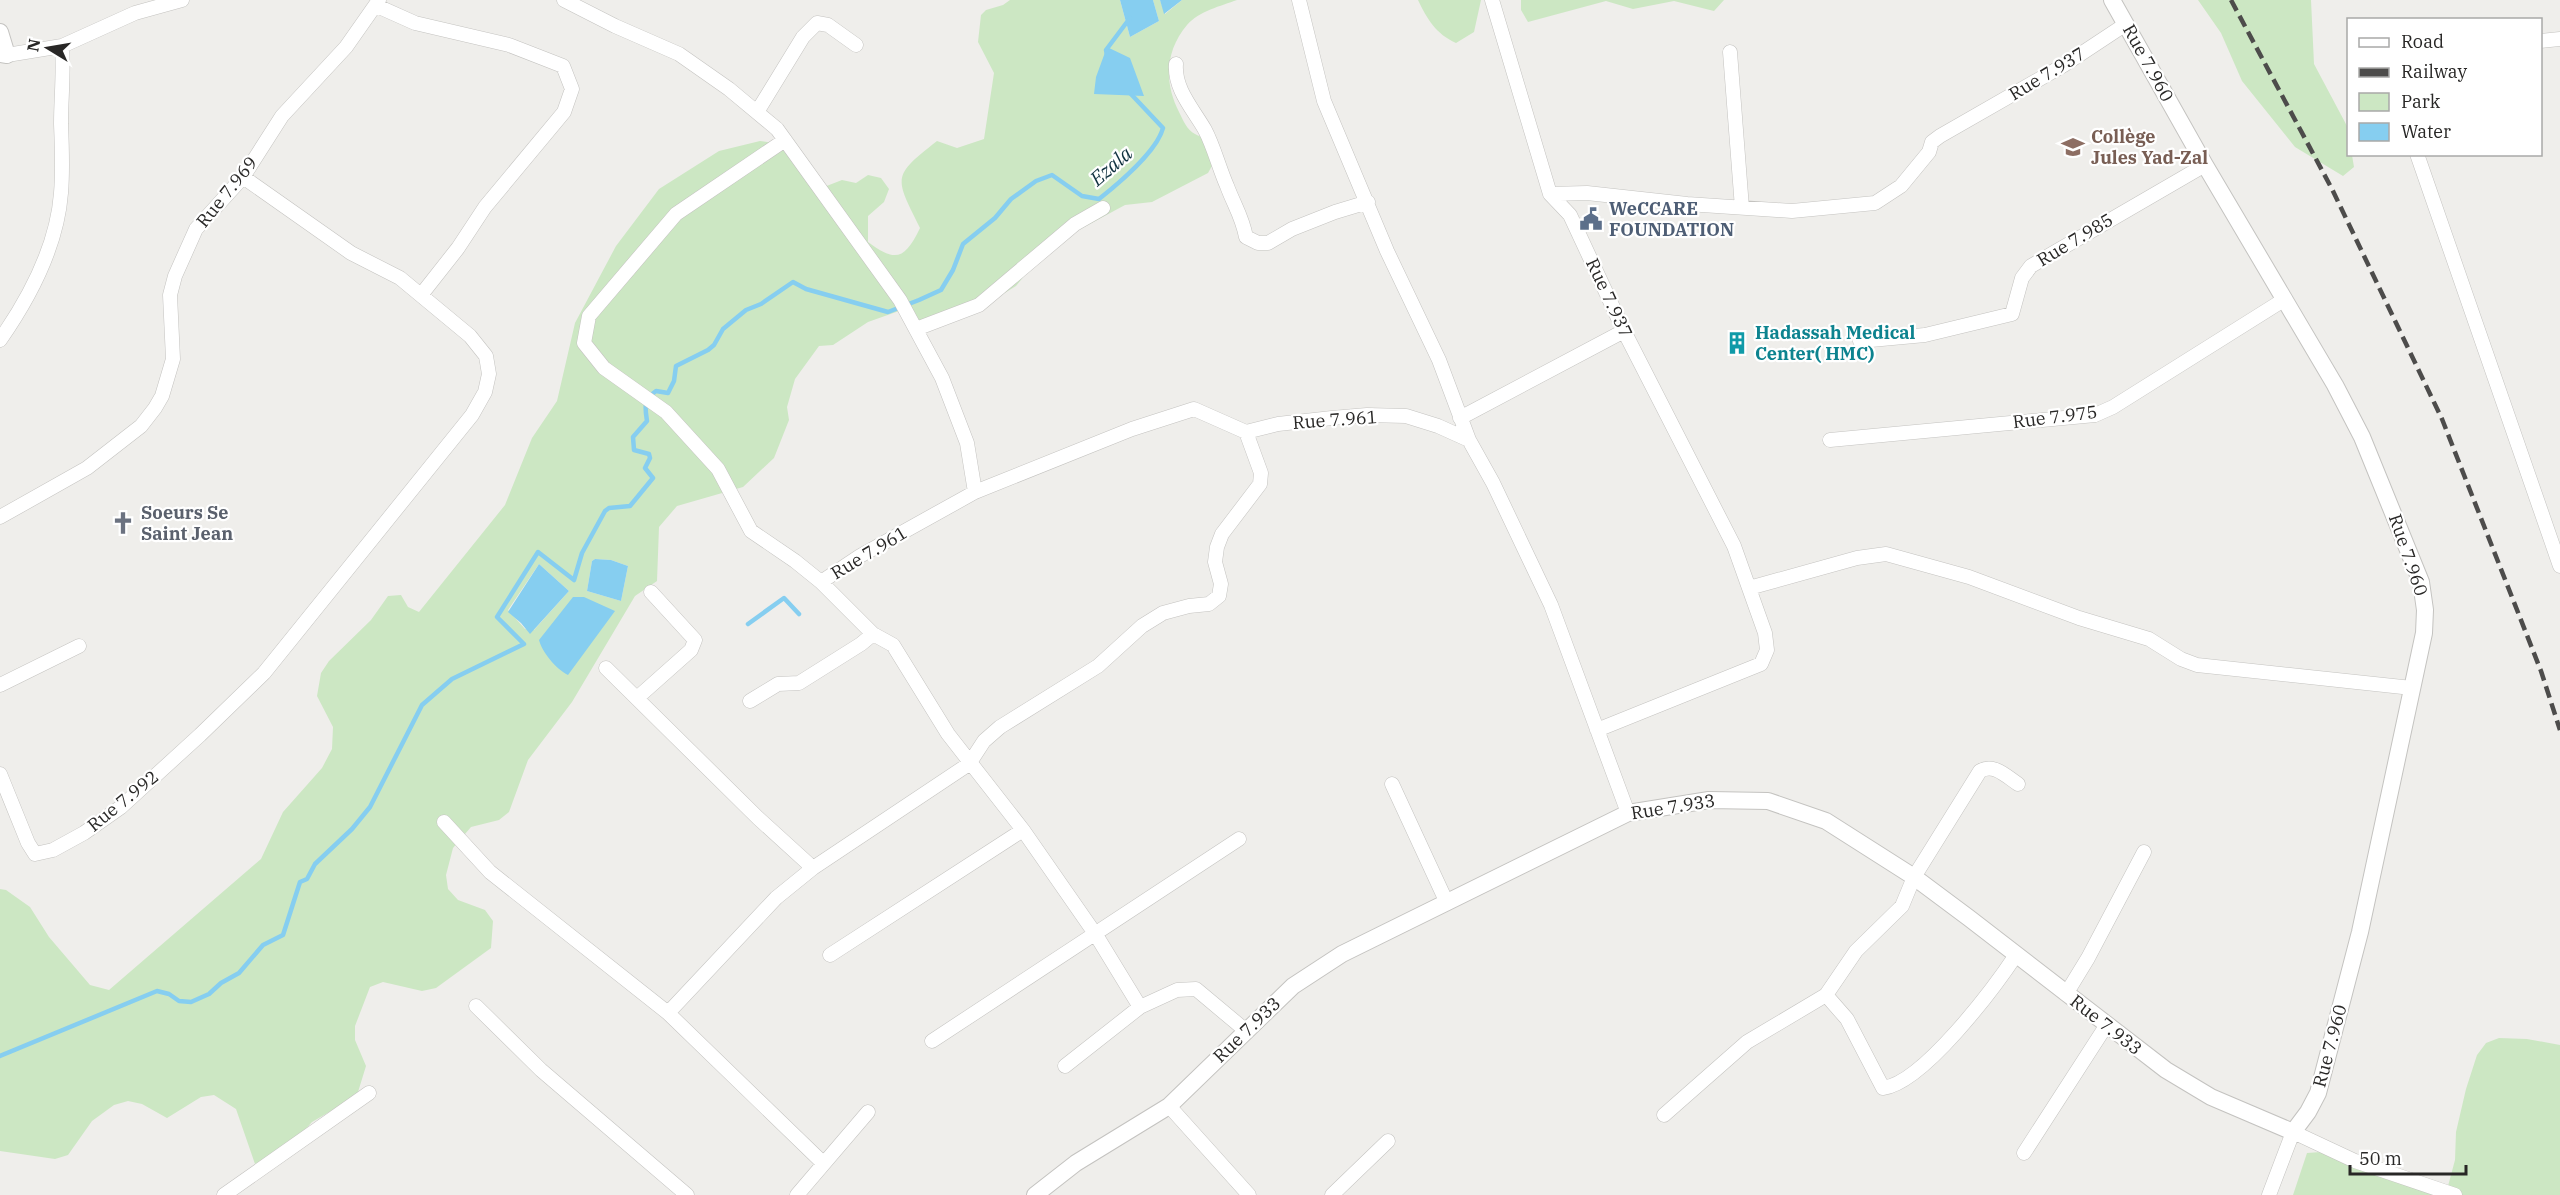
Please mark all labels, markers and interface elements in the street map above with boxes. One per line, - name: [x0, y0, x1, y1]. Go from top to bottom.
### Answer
- north arrow: [18, 18, 78, 78]
- legend: [2347, 18, 2542, 156]
- street label: Rue 7.960: [2118, 20, 2179, 106]
- text: Road: [2401, 30, 2444, 53]
- text: N: [22, 37, 44, 53]
- street label: Rue 7.937: [2004, 42, 2089, 105]
- text: Railway: [2401, 60, 2467, 83]
- text: Park: [2401, 90, 2441, 113]
- text: Water: [2401, 120, 2451, 143]
- place label: Collège Jules Yad-Zal: [2091, 125, 2208, 169]
- school or university icon: Collège Jules Yad-Zal: [2060, 134, 2086, 160]
- water label: Ezala: [1083, 140, 1138, 192]
- street label: Rue 7.969: [191, 151, 262, 232]
- place label: WeCCARE FOUNDATION: [1609, 197, 1734, 241]
- public building icon: WeCCARE FOUNDATION: [1578, 206, 1604, 232]
- street label: Rue 7.985: [2032, 208, 2117, 271]
- street label: Rue 7.937: [1581, 254, 1638, 341]
- place label: Hadassah Medical Center( HMC): [1755, 321, 1916, 365]
- building icon: Hadassah Medical Center( HMC): [1724, 330, 1750, 356]
- street label: Rue 7.975: [2011, 400, 2099, 433]
- street label: Rue 7.961: [1292, 405, 1378, 434]
- place label: Soeurs Se Saint Jean: [141, 501, 233, 545]
- church icon: Soeurs Se Saint Jean: [110, 510, 136, 536]
- street label: Rue 7.960: [2384, 511, 2433, 599]
- street label: Rue 7.961: [826, 521, 911, 584]
- street label: Rue 7.992: [82, 765, 163, 836]
- street label: Rue 7.933: [1629, 788, 1717, 825]
- street label: Rue 7.933: [2066, 989, 2147, 1060]
- street label: Rue 7.933: [1208, 992, 1285, 1067]
- street label: Rue 7.960: [2307, 1002, 2352, 1090]
- scale bar: [2350, 1138, 2466, 1176]
- text: 50 m: [2359, 1147, 2402, 1170]

